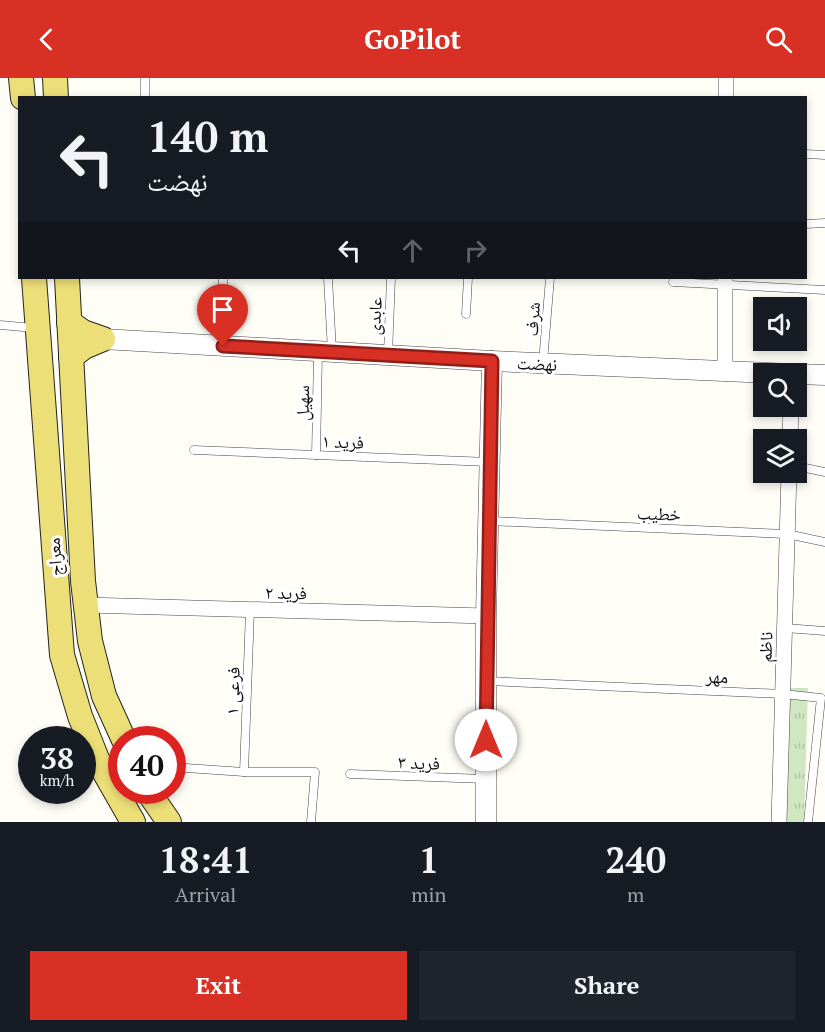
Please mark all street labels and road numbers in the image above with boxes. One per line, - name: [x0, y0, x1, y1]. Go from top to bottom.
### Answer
- street label: عابدی: [361, 296, 387, 336]
- street label: شرف: [519, 301, 545, 337]
- street label: نهضت: [516, 350, 558, 376]
- street label: سهیل: [290, 385, 314, 421]
- street label: فرید ۱: [322, 428, 364, 454]
- street label: خطیب: [637, 500, 681, 526]
- street label: معراج: [41, 537, 68, 577]
- street label: فرید ۲: [265, 580, 307, 604]
- street label: ناظم: [752, 631, 779, 663]
- street label: مهر: [704, 664, 729, 688]
- street label: فرعی ۱: [219, 666, 245, 716]
- street label: فرید ۳: [398, 749, 440, 775]

